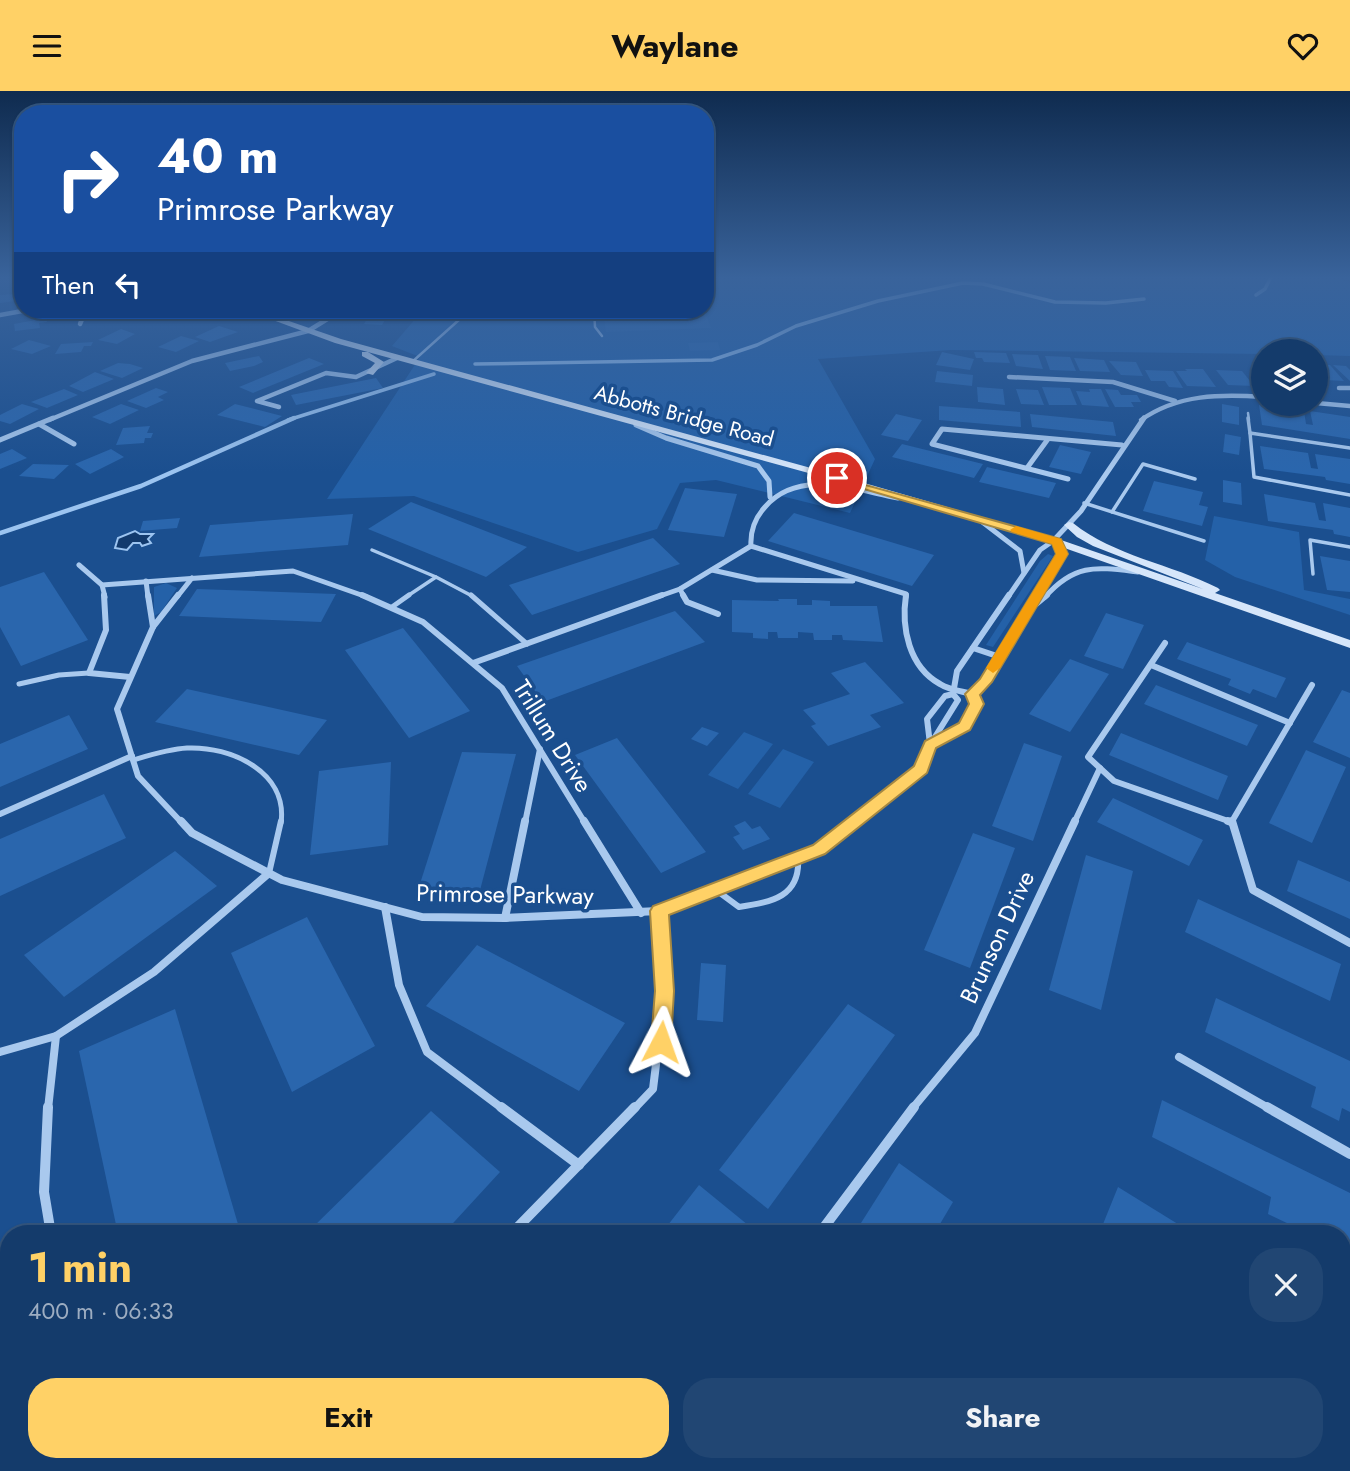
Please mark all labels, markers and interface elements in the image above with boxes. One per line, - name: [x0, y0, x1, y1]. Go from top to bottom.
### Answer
- text: Waylane: [611, 23, 739, 69]
- icon: menu: [28, 27, 66, 65]
- icon: heart: [1284, 27, 1322, 65]
- text: 40 m: [157, 121, 279, 191]
- icon: right: [42, 133, 133, 224]
- text: Primrose Parkway: [157, 186, 394, 232]
- text: Then: [42, 266, 95, 304]
- icon: left: [109, 266, 147, 304]
- map controls: [1251, 339, 1328, 416]
- button: layers: [1251, 339, 1328, 416]
- street label: Abbotts Bridge Road: [591, 378, 777, 454]
- pin: [807, 448, 867, 508]
- icon: arrive: [818, 459, 856, 497]
- street label: Trillum Drive: [505, 673, 601, 799]
- street label: Brunson Drive: [951, 865, 1043, 1009]
- street label: Primrose Parkway: [416, 875, 594, 913]
- position arrow: [624, 1005, 698, 1079]
- text: 1 min: [28, 1237, 132, 1298]
- button: close: [1249, 1248, 1323, 1322]
- text: 400 m · 06:33: [28, 1294, 174, 1328]
- button: Exit: [28, 1378, 669, 1458]
- button: Share: [683, 1378, 1323, 1458]

